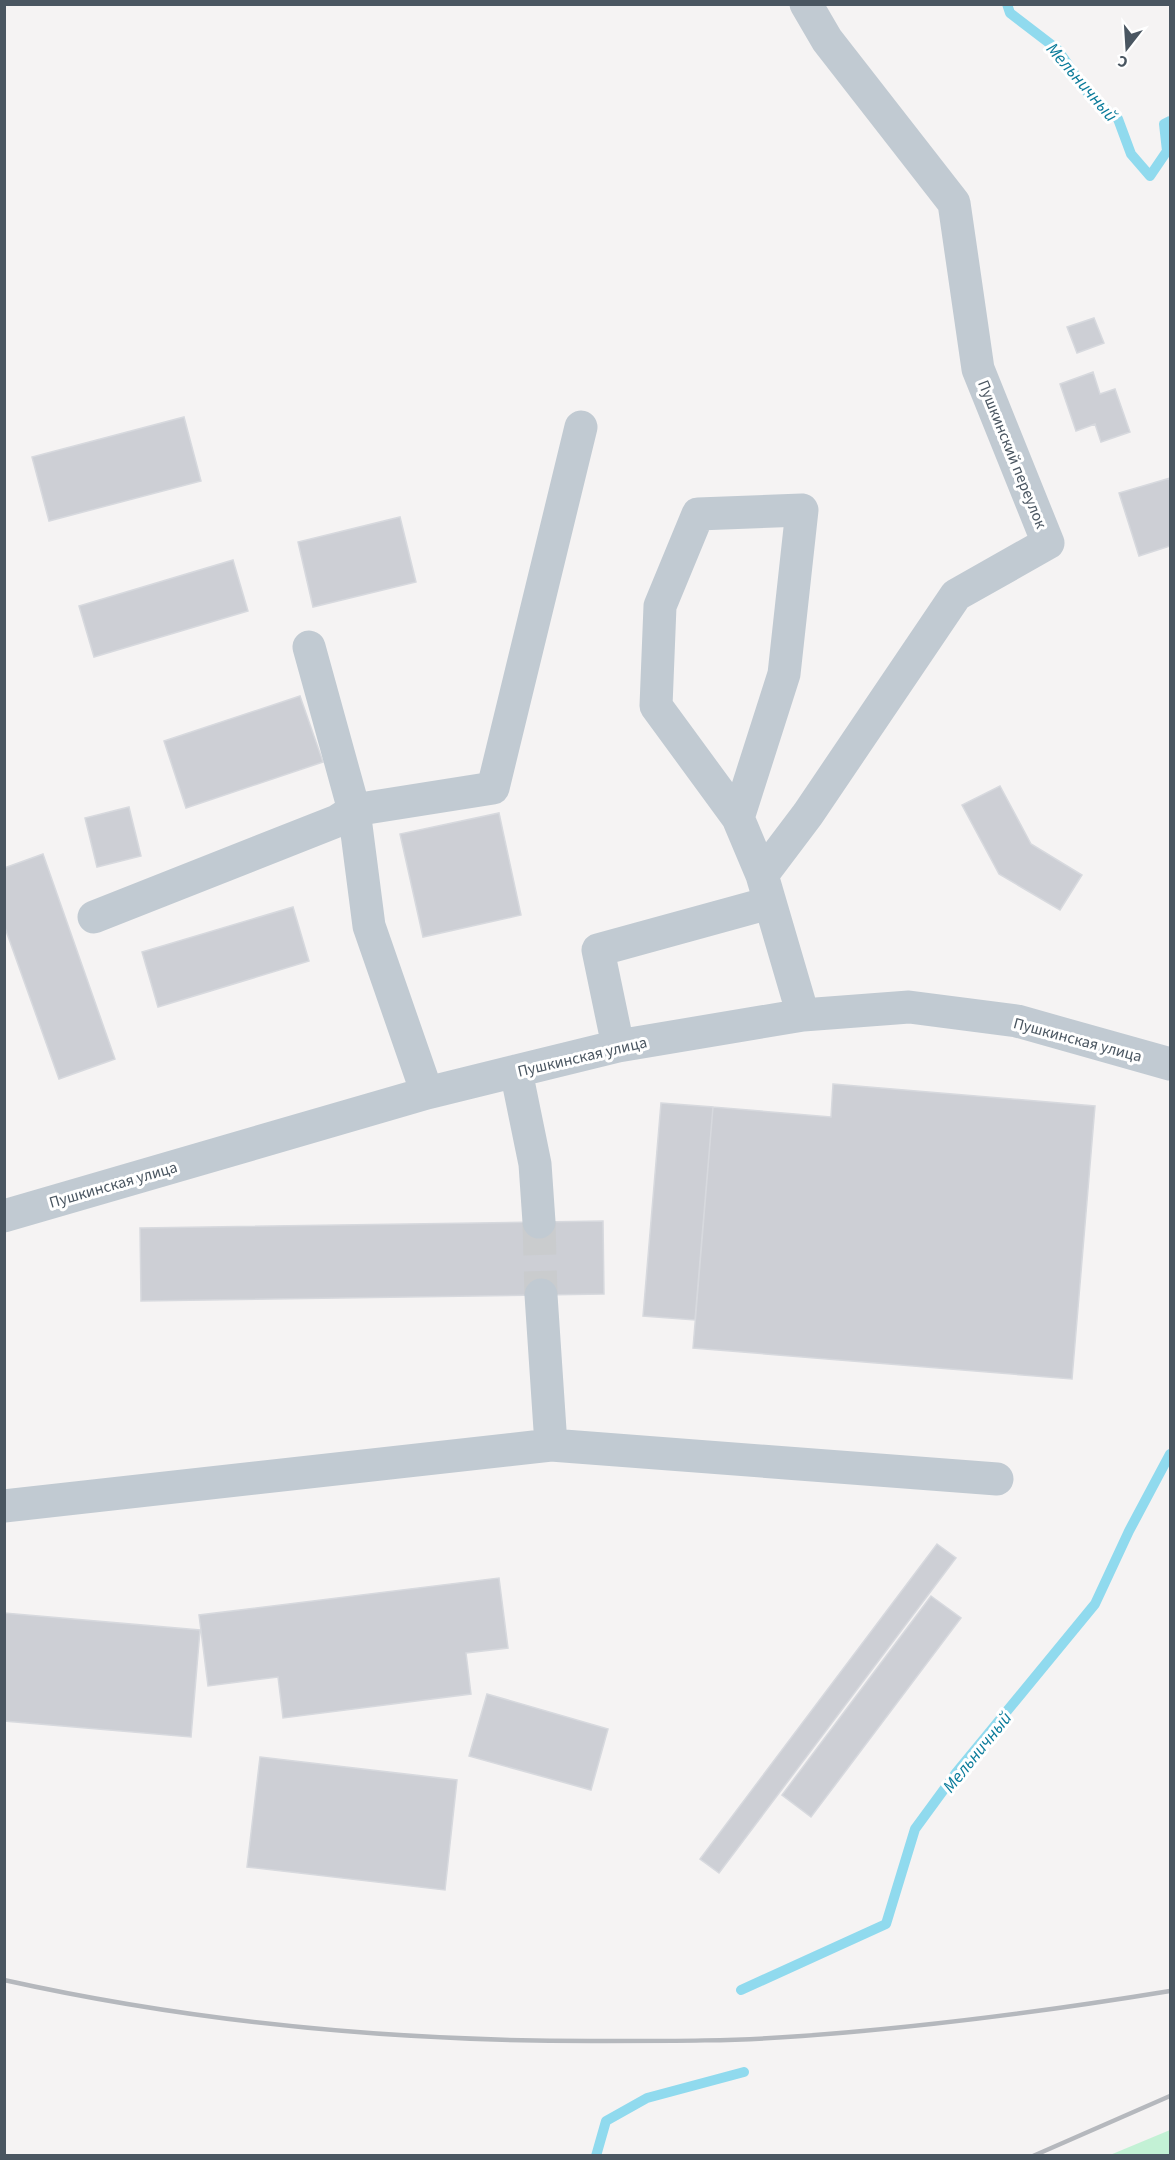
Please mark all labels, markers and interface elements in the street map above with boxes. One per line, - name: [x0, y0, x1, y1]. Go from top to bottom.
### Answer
- north arrow: [1097, 18, 1157, 78]
- water label: Мельничный: [1040, 37, 1123, 127]
- text: С: [1115, 50, 1131, 73]
- street label: Пушкинский переулок: [972, 377, 1052, 532]
- street label: Пушкинская улица: [1011, 1012, 1144, 1068]
- street label: Пушкинская улица: [515, 1031, 649, 1083]
- street label: Пушкинская улица: [47, 1156, 180, 1214]
- water label: Мельничный: [937, 1707, 1018, 1798]

